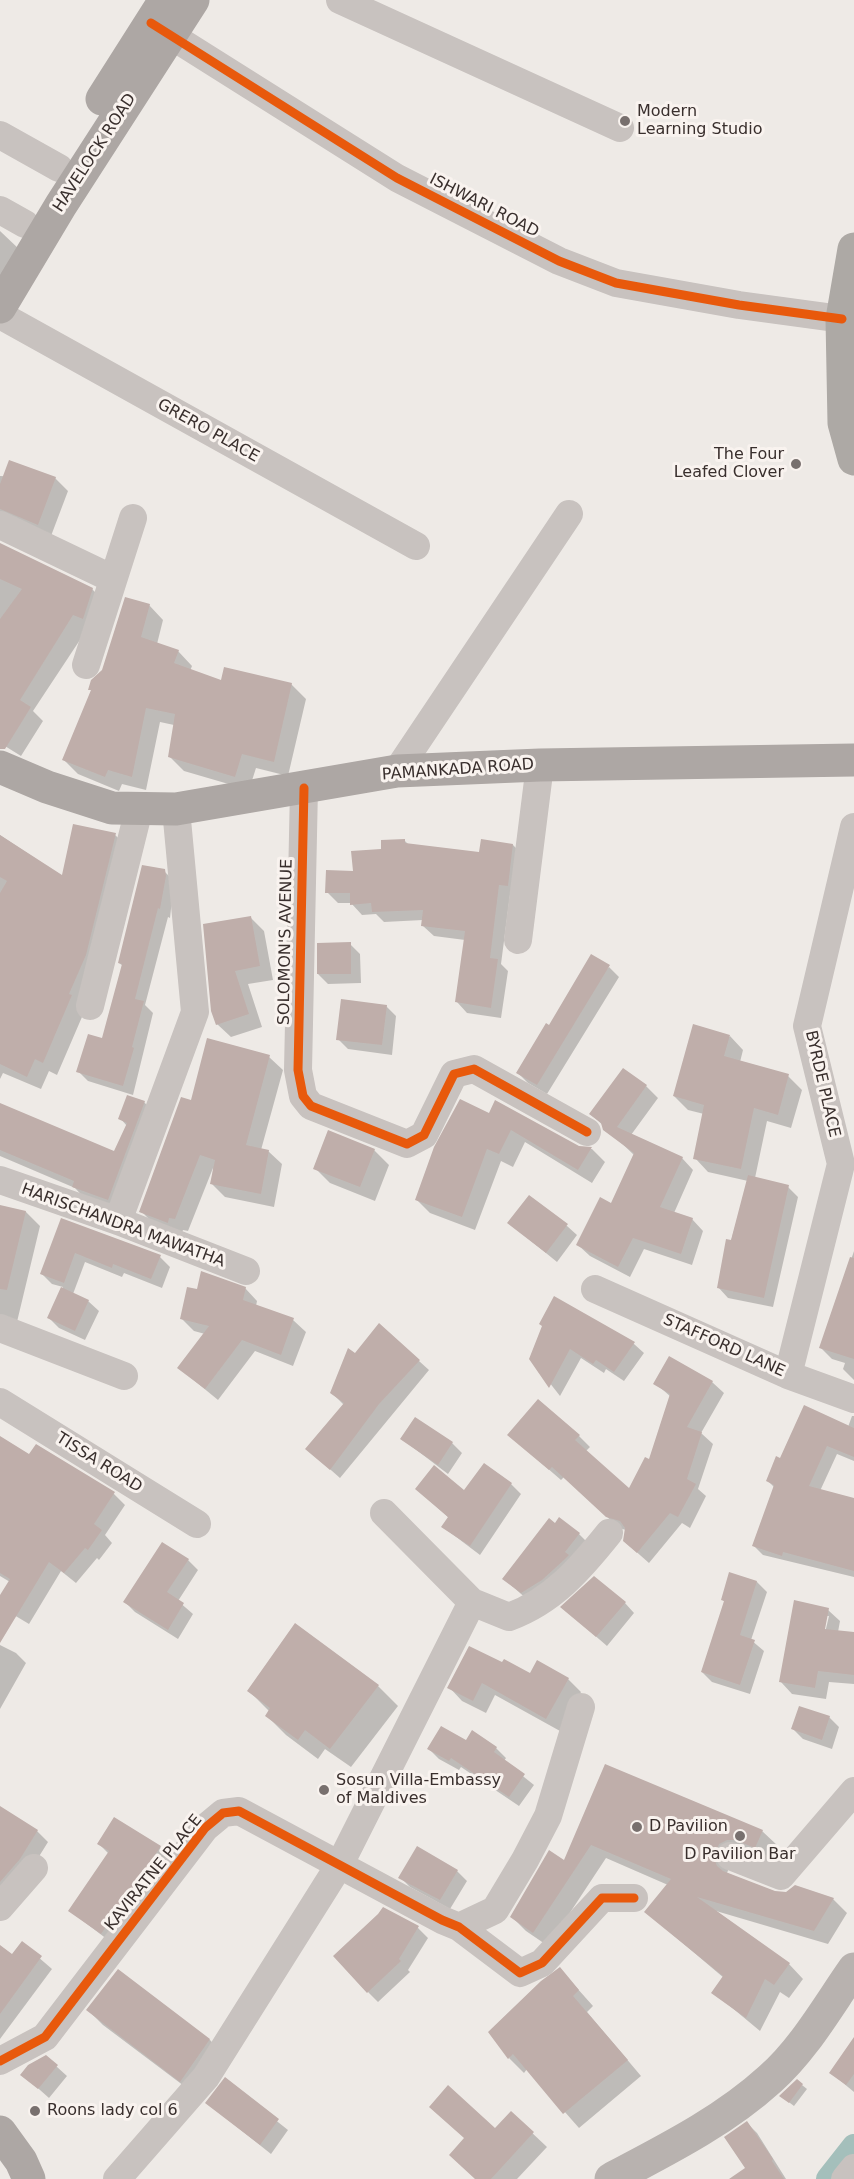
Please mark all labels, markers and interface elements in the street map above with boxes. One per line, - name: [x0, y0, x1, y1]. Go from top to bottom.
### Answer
- street label: HAVELOCK ROAD: [50, 90, 140, 216]
- place label: Modern Learning Studio: [637, 102, 763, 140]
- marker: Modern Learning Studio: [618, 114, 632, 128]
- street label: ISHWARI ROAD: [426, 170, 542, 242]
- street label: GRERO PLACE: [154, 395, 262, 467]
- place label: The Four Leafed Clover: [674, 445, 784, 483]
- marker: The Four Leafed Clover: [789, 457, 803, 471]
- street label: PAMANKADA ROAD: [381, 755, 535, 785]
- street label: SOLOMON'S AVENUE: [275, 859, 297, 1025]
- street label: BYRDE PLACE: [800, 1029, 844, 1139]
- street label: HARISCHANDRA MAWATHA: [19, 1180, 227, 1272]
- street label: STAFFORD LANE: [660, 1310, 788, 1382]
- street label: TISSA ROAD: [52, 1429, 146, 1497]
- place label: Sosun Villa-Embassy of Maldives: [336, 1771, 501, 1809]
- marker: Sosun Villa-Embassy of Maldives: [317, 1783, 331, 1797]
- street label: KAVIRATNE PLACE: [101, 1811, 207, 1935]
- place label: D Pavilion: [649, 1817, 728, 1837]
- marker: D Pavilion: [630, 1820, 644, 1834]
- marker: D Pavilion Bar: [733, 1829, 747, 1843]
- place label: D Pavilion Bar: [684, 1845, 796, 1865]
- place label: Roons lady col 6: [47, 2101, 178, 2121]
- marker: Roons lady col 6: [28, 2104, 42, 2118]

